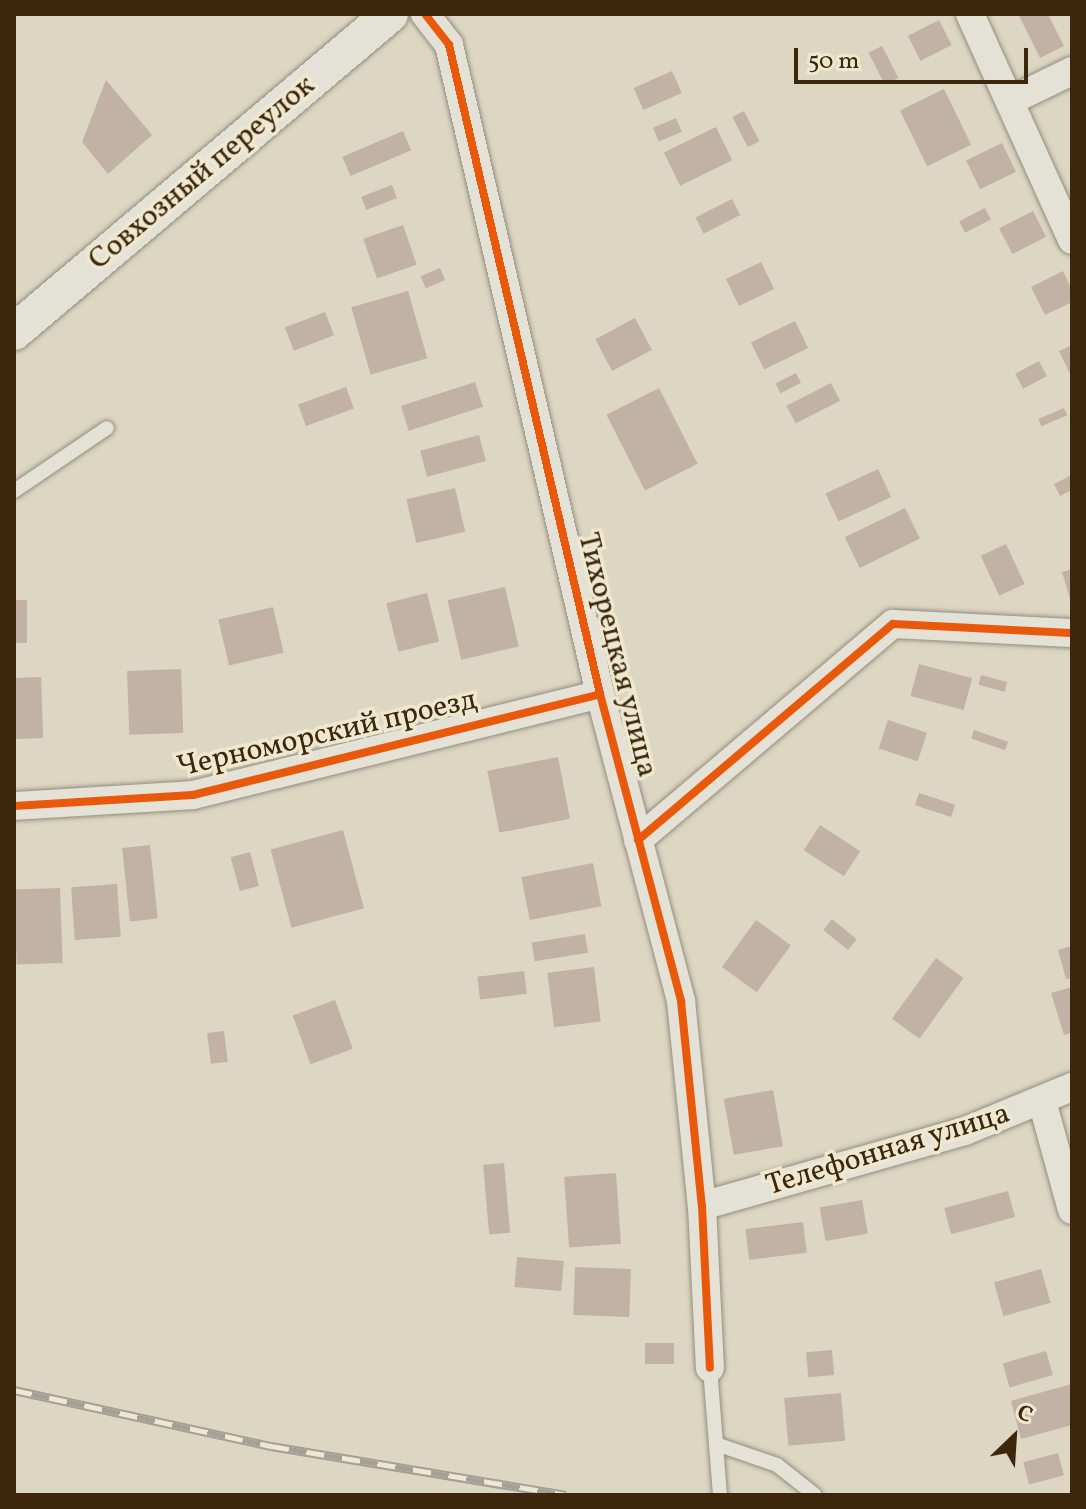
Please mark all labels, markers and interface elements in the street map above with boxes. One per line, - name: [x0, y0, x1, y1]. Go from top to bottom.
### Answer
- scale bar: [798, 32, 1032, 82]
- text: 50 m: [808, 45, 860, 79]
- street label: Совхозный переулок: [82, 68, 322, 278]
- street label: Тихорецкая улица: [569, 529, 665, 781]
- street label: Черноморский проезд: [174, 682, 480, 786]
- street label: Телефонная улица: [761, 1096, 1015, 1204]
- north arrow: [974, 1397, 1054, 1477]
- text: С: [1011, 1398, 1037, 1432]

